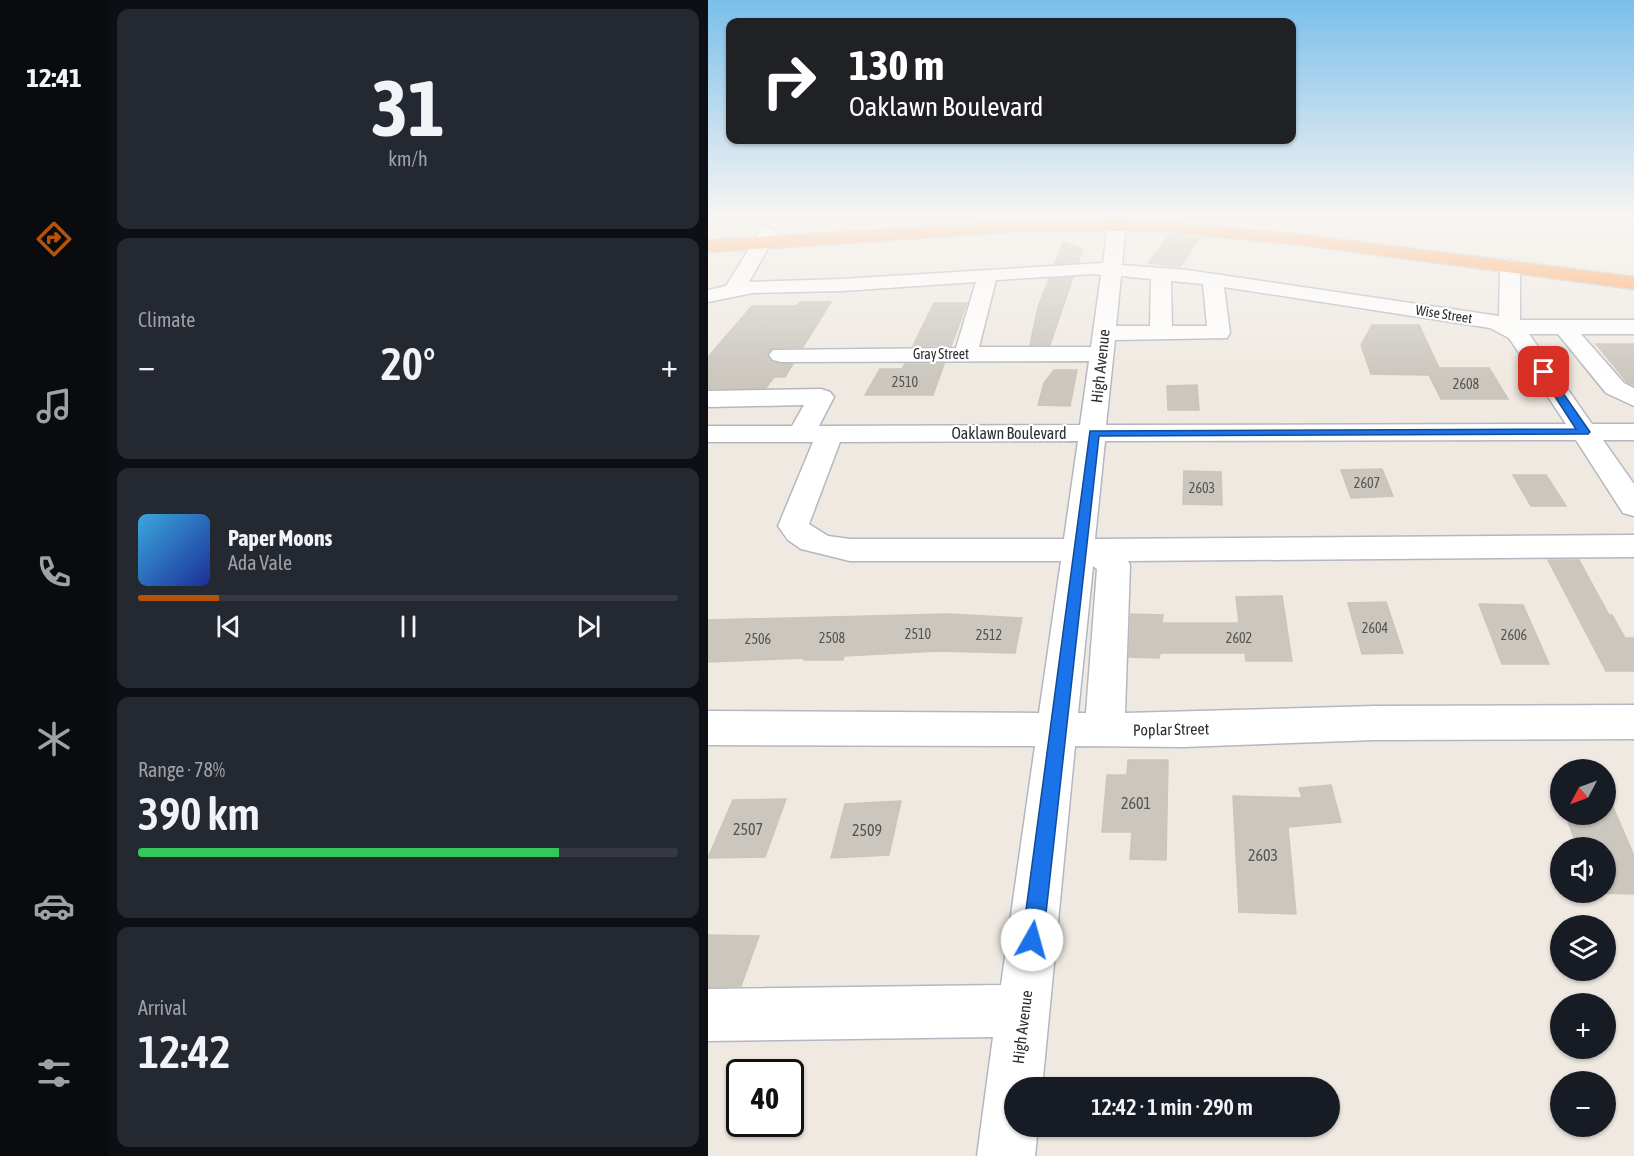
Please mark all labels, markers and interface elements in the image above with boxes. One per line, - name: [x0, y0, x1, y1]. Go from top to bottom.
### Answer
- text: 130 m: [849, 41, 944, 89]
- icon: right: [750, 42, 828, 120]
- text: 12:41: [26, 62, 82, 93]
- text: 31: [371, 63, 445, 153]
- text: Oaklawn Boulevard: [849, 91, 1043, 122]
- text: km/h: [388, 147, 428, 170]
- icon: directions: [33, 218, 75, 260]
- street label: Wise Street: [1414, 302, 1474, 326]
- text: Climate: [138, 308, 195, 331]
- street label: High Avenue: [1087, 328, 1114, 404]
- text: 20°: [381, 338, 435, 390]
- text: −: [138, 346, 155, 384]
- text: +: [661, 346, 678, 384]
- street label: Gray Street: [913, 346, 969, 362]
- pin: [1518, 346, 1569, 397]
- icon: arrive: [1527, 355, 1560, 388]
- house number: 2510: [892, 374, 919, 390]
- house number: 2608: [1453, 376, 1480, 392]
- icon: music: [33, 385, 75, 427]
- street label: Oaklawn Boulevard: [951, 424, 1067, 442]
- house number: 2607: [1354, 475, 1380, 491]
- house number: 2603: [1189, 480, 1215, 496]
- text: Paper Moons: [228, 525, 332, 551]
- icon: phone: [33, 551, 75, 593]
- text: Ada Vale: [228, 551, 292, 574]
- icon: previous: [212, 610, 245, 643]
- icon: pause: [392, 610, 425, 643]
- icon: next: [572, 610, 605, 643]
- house number: 2604: [1362, 620, 1389, 636]
- house number: 2510: [905, 626, 932, 642]
- house number: 2512: [976, 627, 1002, 643]
- house number: 2606: [1501, 627, 1528, 643]
- house number: 2508: [819, 630, 846, 646]
- house number: 2602: [1226, 630, 1252, 646]
- house number: 2506: [745, 631, 772, 647]
- icon: climate: [33, 718, 75, 760]
- street label: Poplar Street: [1133, 719, 1210, 740]
- text: Range · 78%: [138, 758, 225, 781]
- north arrow: [1550, 759, 1616, 825]
- map controls: [1550, 759, 1616, 1137]
- text: 390 km: [138, 788, 260, 840]
- house number: 2601: [1121, 794, 1151, 812]
- house number: 2507: [733, 820, 763, 838]
- house number: 2509: [852, 821, 882, 839]
- button: sound: [1550, 837, 1616, 903]
- house number: 2603: [1248, 846, 1278, 864]
- icon: car: [33, 885, 75, 927]
- position arrow: [1000, 908, 1064, 972]
- button: layers: [1550, 915, 1616, 981]
- street label: High Avenue: [1009, 989, 1036, 1065]
- button: +: [1550, 993, 1616, 1059]
- text: Arrival: [138, 996, 187, 1019]
- text: 12:42: [138, 1026, 231, 1078]
- icon: filters: [33, 1052, 75, 1094]
- speed limit sign: 40: [726, 1059, 804, 1137]
- button: −: [1550, 1071, 1616, 1137]
- text: 12:42 · 1 min · 290 m: [1091, 1094, 1253, 1120]

